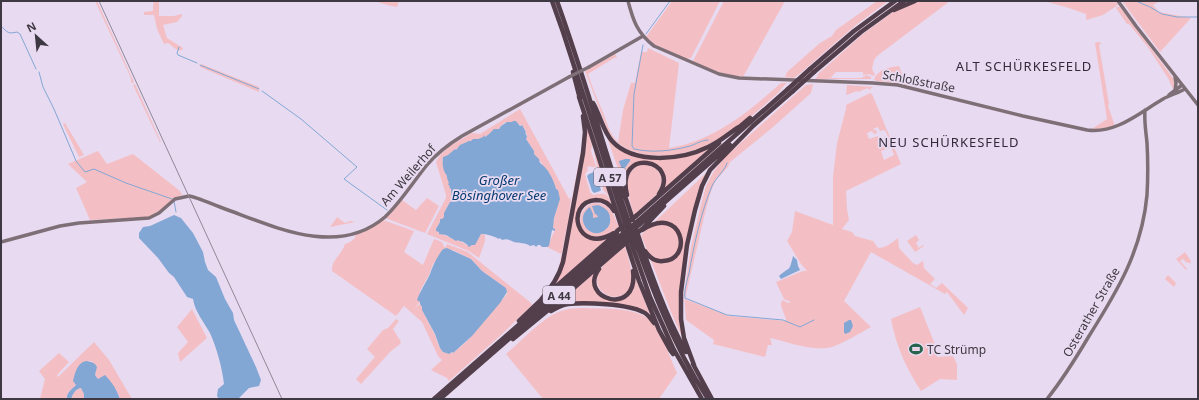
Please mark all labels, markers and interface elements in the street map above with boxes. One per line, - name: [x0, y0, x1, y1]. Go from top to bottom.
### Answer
- north arrow: [16, 16, 56, 56]
- text: N: [24, 18, 39, 35]
- district label: ALT SCHÜRKESFELD: [956, 57, 1092, 75]
- street label: Schloßstraße: [881, 66, 957, 96]
- district label: NEU SCHÜRKESFELD: [878, 133, 1020, 151]
- street label: Am Weilerhof: [377, 140, 440, 209]
- road number: A 57: [594, 168, 626, 186]
- water label: Großer Bösinghover See: [452, 171, 547, 204]
- street label: Osterather Straße: [1058, 264, 1124, 360]
- road number: A 44: [543, 286, 575, 304]
- sports icon: TC Strümp: [908, 341, 924, 357]
- place label: TC Strümp: [927, 341, 986, 358]

